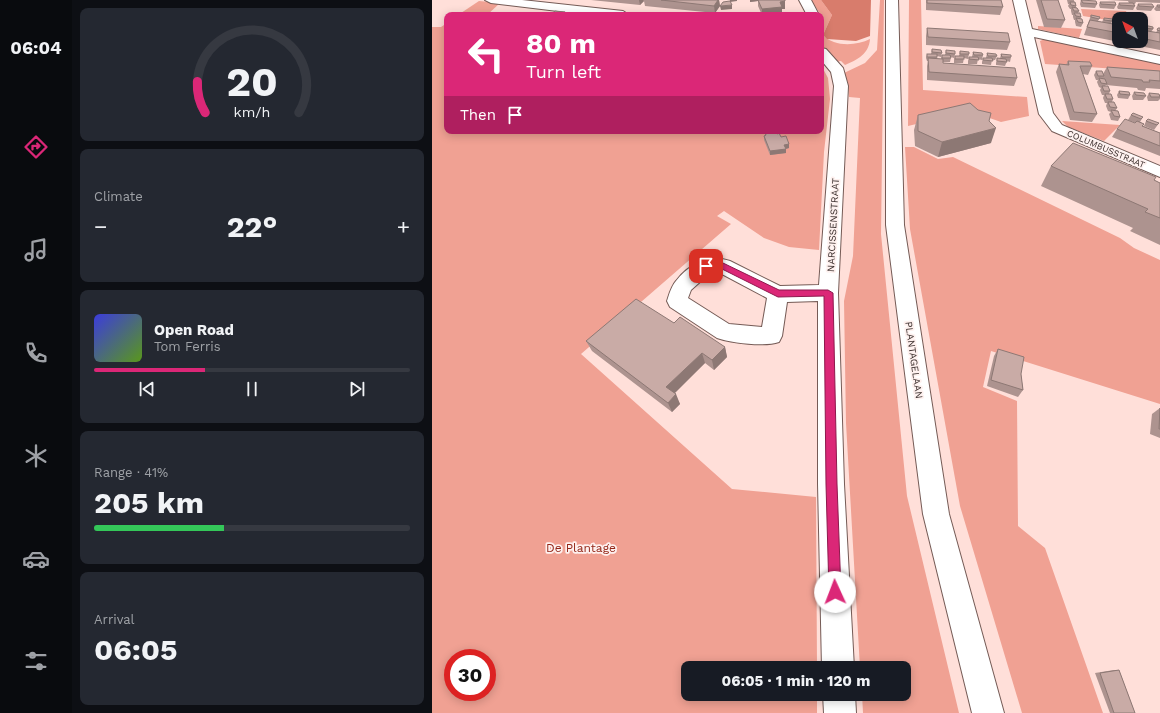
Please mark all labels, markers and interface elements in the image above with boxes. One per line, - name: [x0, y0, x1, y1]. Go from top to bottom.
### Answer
- north arrow: [1112, 12, 1148, 48]
- map controls: [1112, 12, 1148, 48]
- text: 80 m: [526, 27, 596, 60]
- icon: left: [460, 28, 512, 80]
- text: 06:04: [10, 37, 62, 58]
- text: 20: [226, 56, 278, 105]
- text: Turn left: [526, 61, 601, 82]
- text: km/h: [234, 103, 270, 119]
- icon: arrive: [504, 104, 526, 126]
- text: Then: [460, 106, 496, 124]
- street label: COLUMBUSSTRAAT: [1066, 128, 1147, 170]
- icon: directions: [22, 133, 50, 161]
- street label: NARCISSENSTRAAT: [825, 178, 841, 272]
- text: Climate: [94, 189, 143, 204]
- text: 22°: [227, 209, 277, 244]
- text: −: [94, 214, 107, 239]
- text: +: [397, 214, 410, 239]
- icon: music: [22, 236, 50, 264]
- pin: [689, 249, 723, 283]
- icon: arrive: [695, 255, 717, 277]
- text: Open Road: [154, 321, 234, 339]
- street label: PLANTAGELAAN: [903, 321, 925, 399]
- icon: phone: [22, 339, 50, 367]
- text: Tom Ferris: [154, 339, 221, 354]
- icon: previous: [136, 378, 158, 400]
- icon: pause: [241, 378, 263, 400]
- icon: next: [346, 378, 368, 400]
- icon: climate: [22, 442, 50, 470]
- text: Range · 41%: [94, 465, 168, 480]
- text: 205 km: [94, 485, 204, 520]
- park label: De Plantage: [546, 541, 616, 555]
- icon: car: [22, 545, 50, 573]
- position arrow: [814, 571, 856, 613]
- text: Arrival: [94, 612, 135, 627]
- text: 06:05: [94, 632, 178, 667]
- icon: filters: [22, 647, 50, 675]
- speed limit sign: 30: [444, 649, 496, 701]
- text: 06:05 · 1 min · 120 m: [722, 672, 870, 690]

